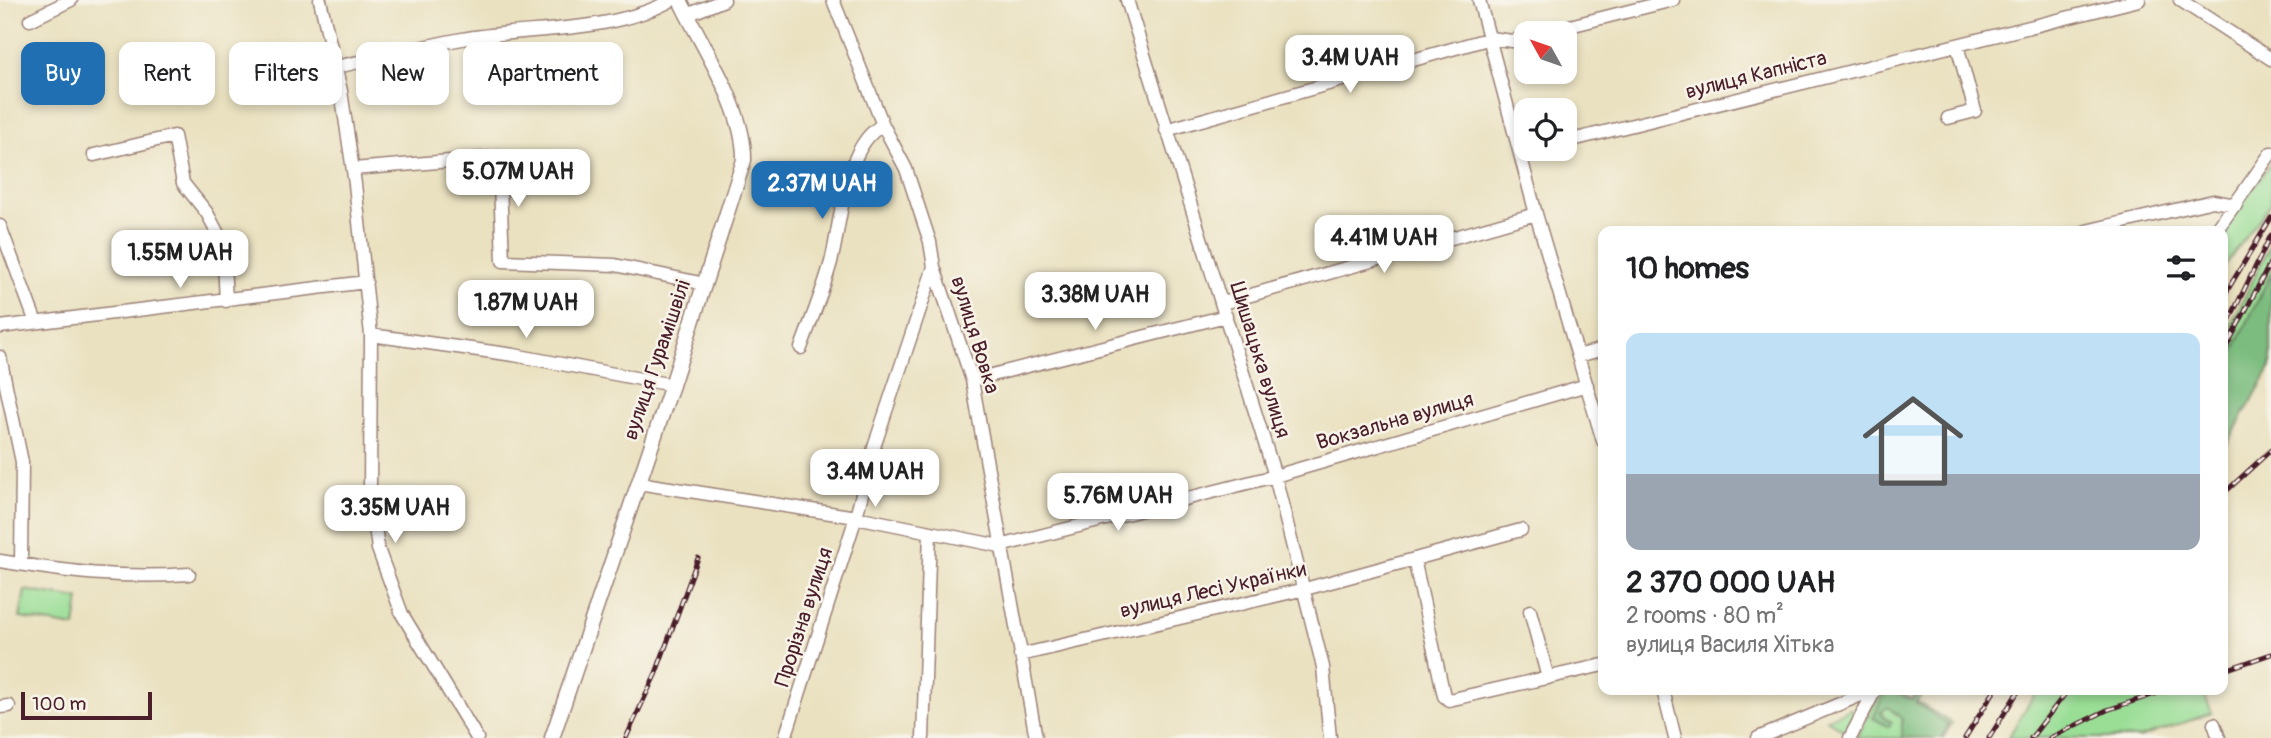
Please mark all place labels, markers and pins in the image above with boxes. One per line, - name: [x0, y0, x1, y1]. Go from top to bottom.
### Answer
- pin: 3.4M UAH: [1278, 36, 1422, 95]
- pin: 5.07M UAH: [438, 150, 598, 209]
- pin: 2.37M UAH: [742, 162, 902, 221]
- pin: 4.41M UAH: [1304, 216, 1464, 275]
- pin: 1.55M UAH: [100, 230, 260, 290]
- pin: 3.38M UAH: [1015, 272, 1175, 332]
- pin: 1.87M UAH: [446, 280, 606, 340]
- pin: 3.4M UAH: [803, 449, 947, 509]
- pin: 5.76M UAH: [1038, 474, 1198, 533]
- pin: 3.35M UAH: [315, 486, 475, 545]

